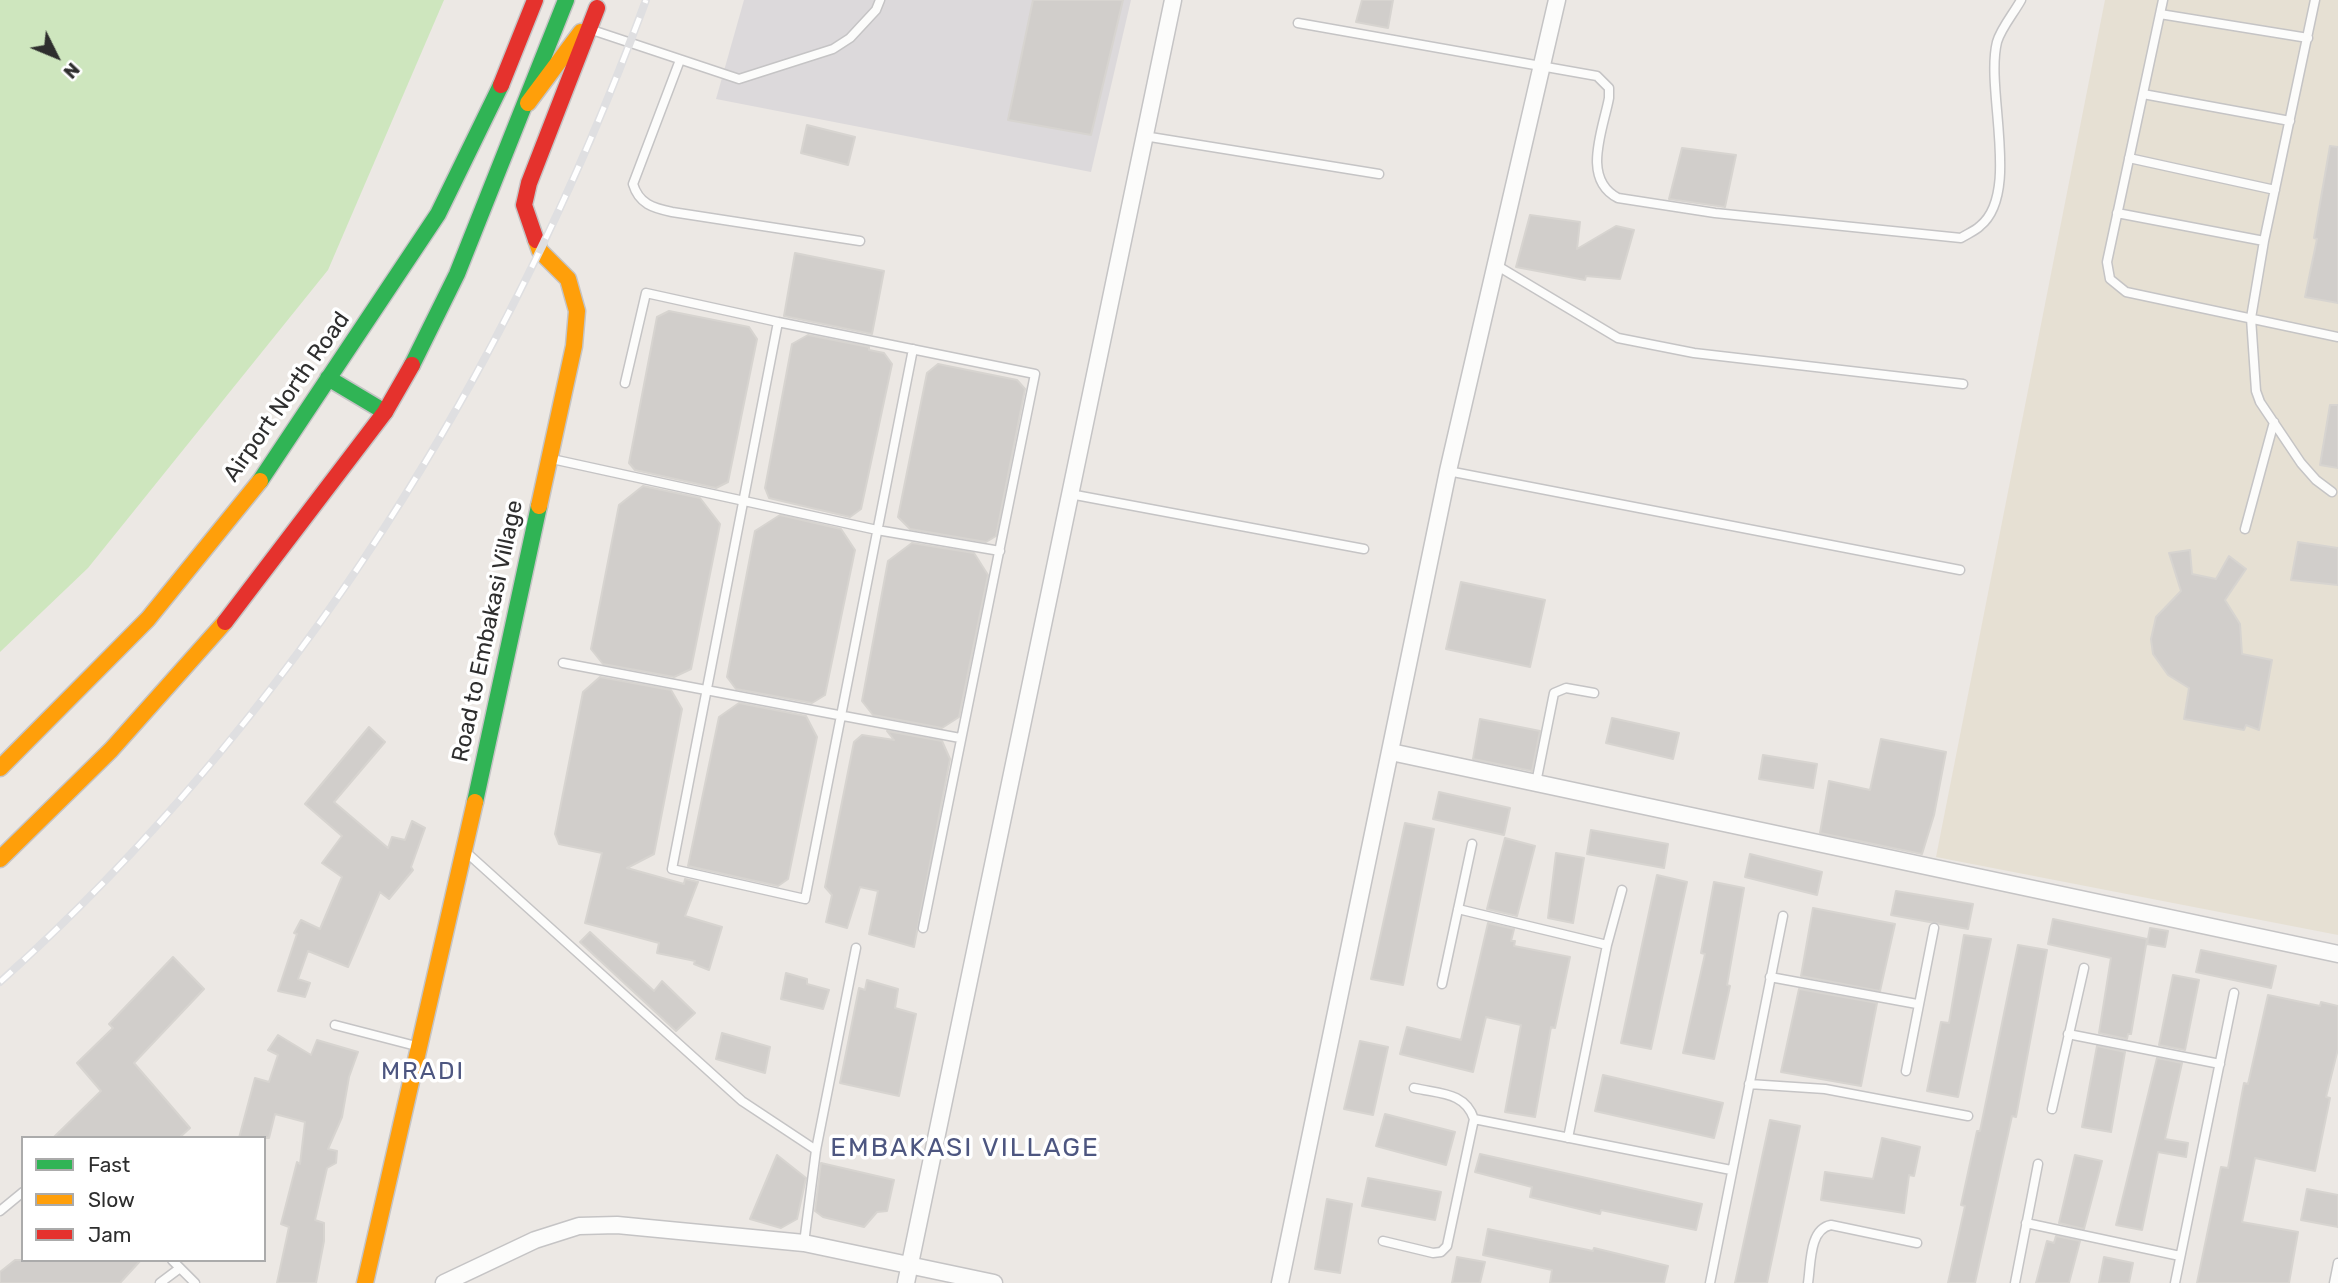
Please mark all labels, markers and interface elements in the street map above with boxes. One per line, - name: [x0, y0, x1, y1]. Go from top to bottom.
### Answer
- north arrow: [21, 21, 91, 91]
- text: N: [59, 58, 85, 83]
- street label: Airport North Road: [218, 307, 356, 487]
- street label: Road to Embakasi Village: [447, 498, 529, 764]
- district label: MRADI: [382, 1058, 464, 1086]
- district label: EMBAKASI VILLAGE: [832, 1132, 1098, 1164]
- legend: [21, 1136, 266, 1262]
- text: Fast: [88, 1152, 130, 1177]
- text: Slow: [88, 1187, 135, 1212]
- text: Jam: [88, 1222, 132, 1247]

